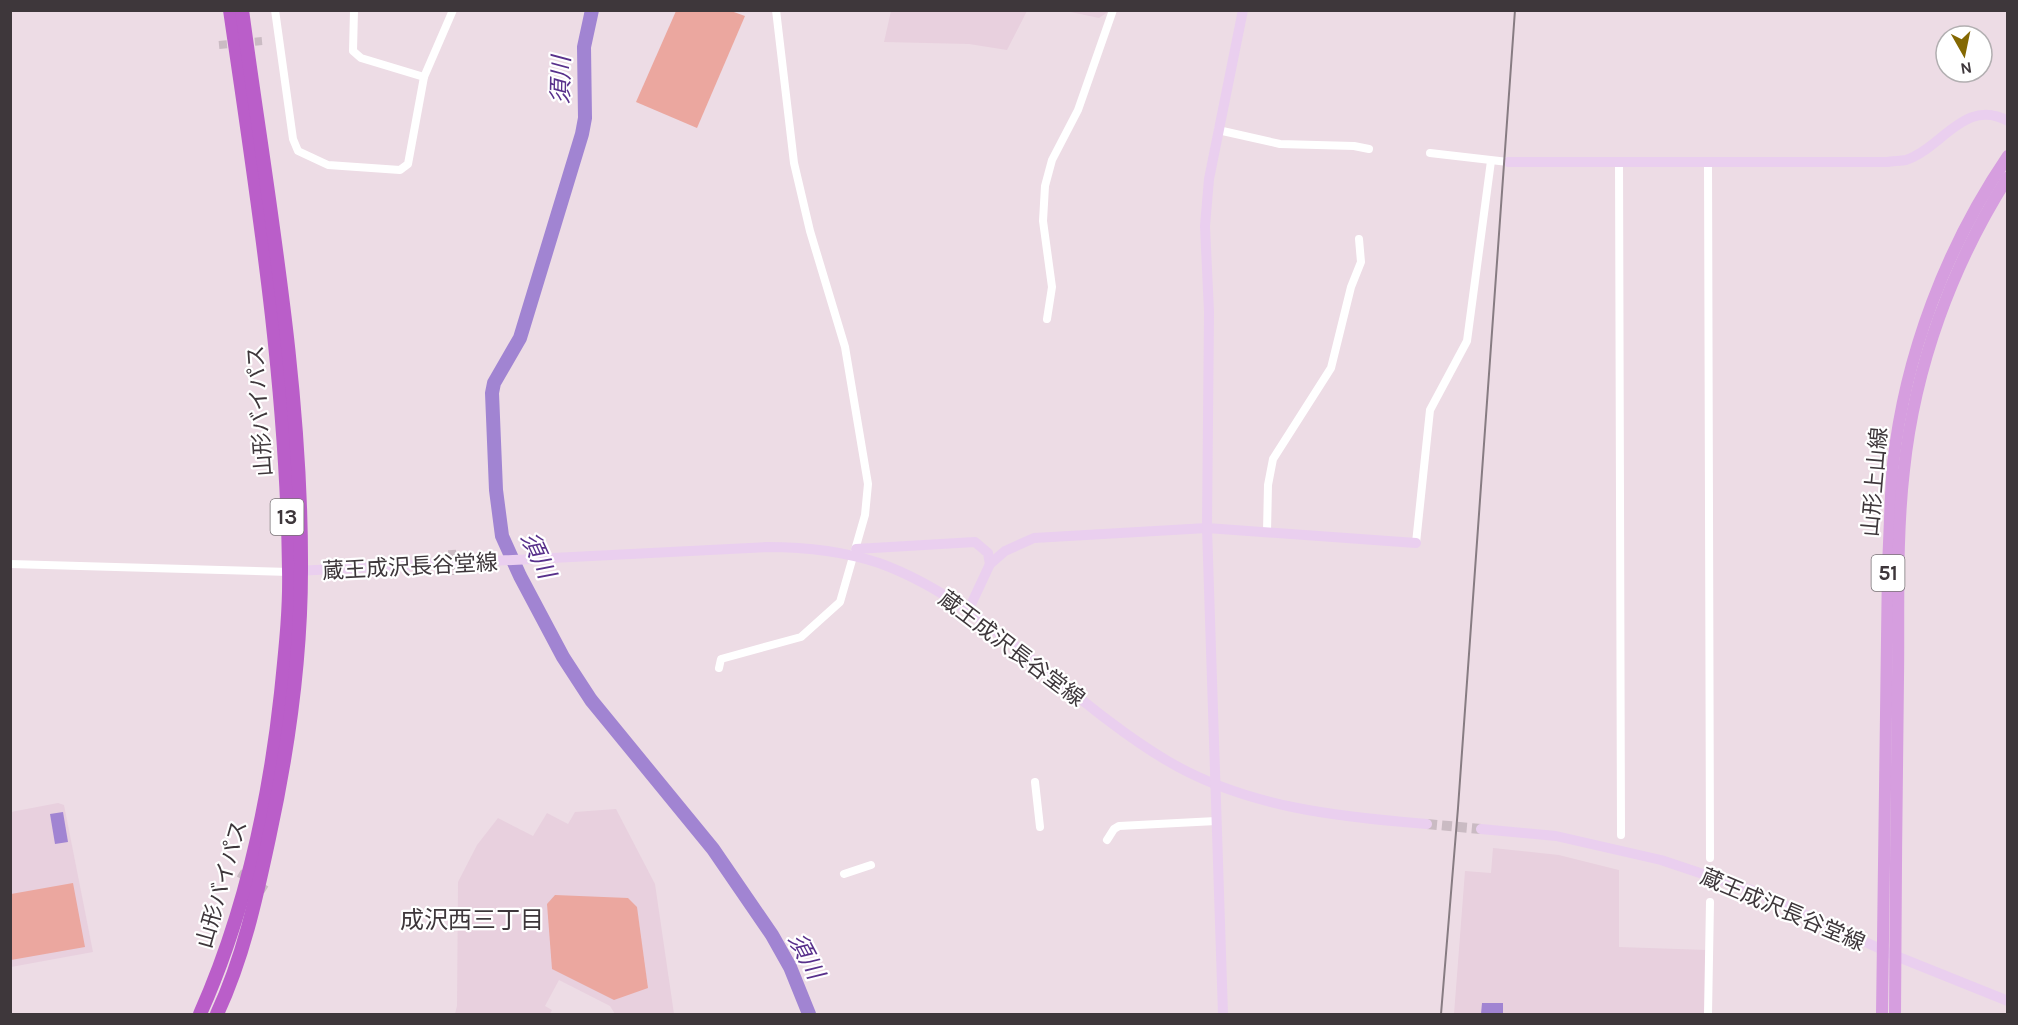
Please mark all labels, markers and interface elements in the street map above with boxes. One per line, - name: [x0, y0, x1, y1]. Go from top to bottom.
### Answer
- north arrow: [1934, 24, 1994, 84]
- water label: 須川: [547, 53, 575, 104]
- text: N: [1959, 58, 1973, 79]
- street label: 山形バイパス: [242, 344, 278, 477]
- street label: 山形上山線: [1857, 426, 1893, 538]
- road number: 13: [270, 499, 304, 535]
- water label: 須川: [515, 527, 562, 585]
- street label: 蔵王成沢長谷堂線: [321, 549, 499, 585]
- road number: 51: [1872, 555, 1904, 591]
- street label: 蔵王成沢長谷堂線: [933, 585, 1090, 712]
- street label: 山形バイパス: [191, 817, 253, 951]
- street label: 蔵王成沢長谷堂線: [1697, 864, 1869, 956]
- district label: 成沢西三丁目: [400, 906, 544, 934]
- water label: 須川: [782, 928, 831, 986]

